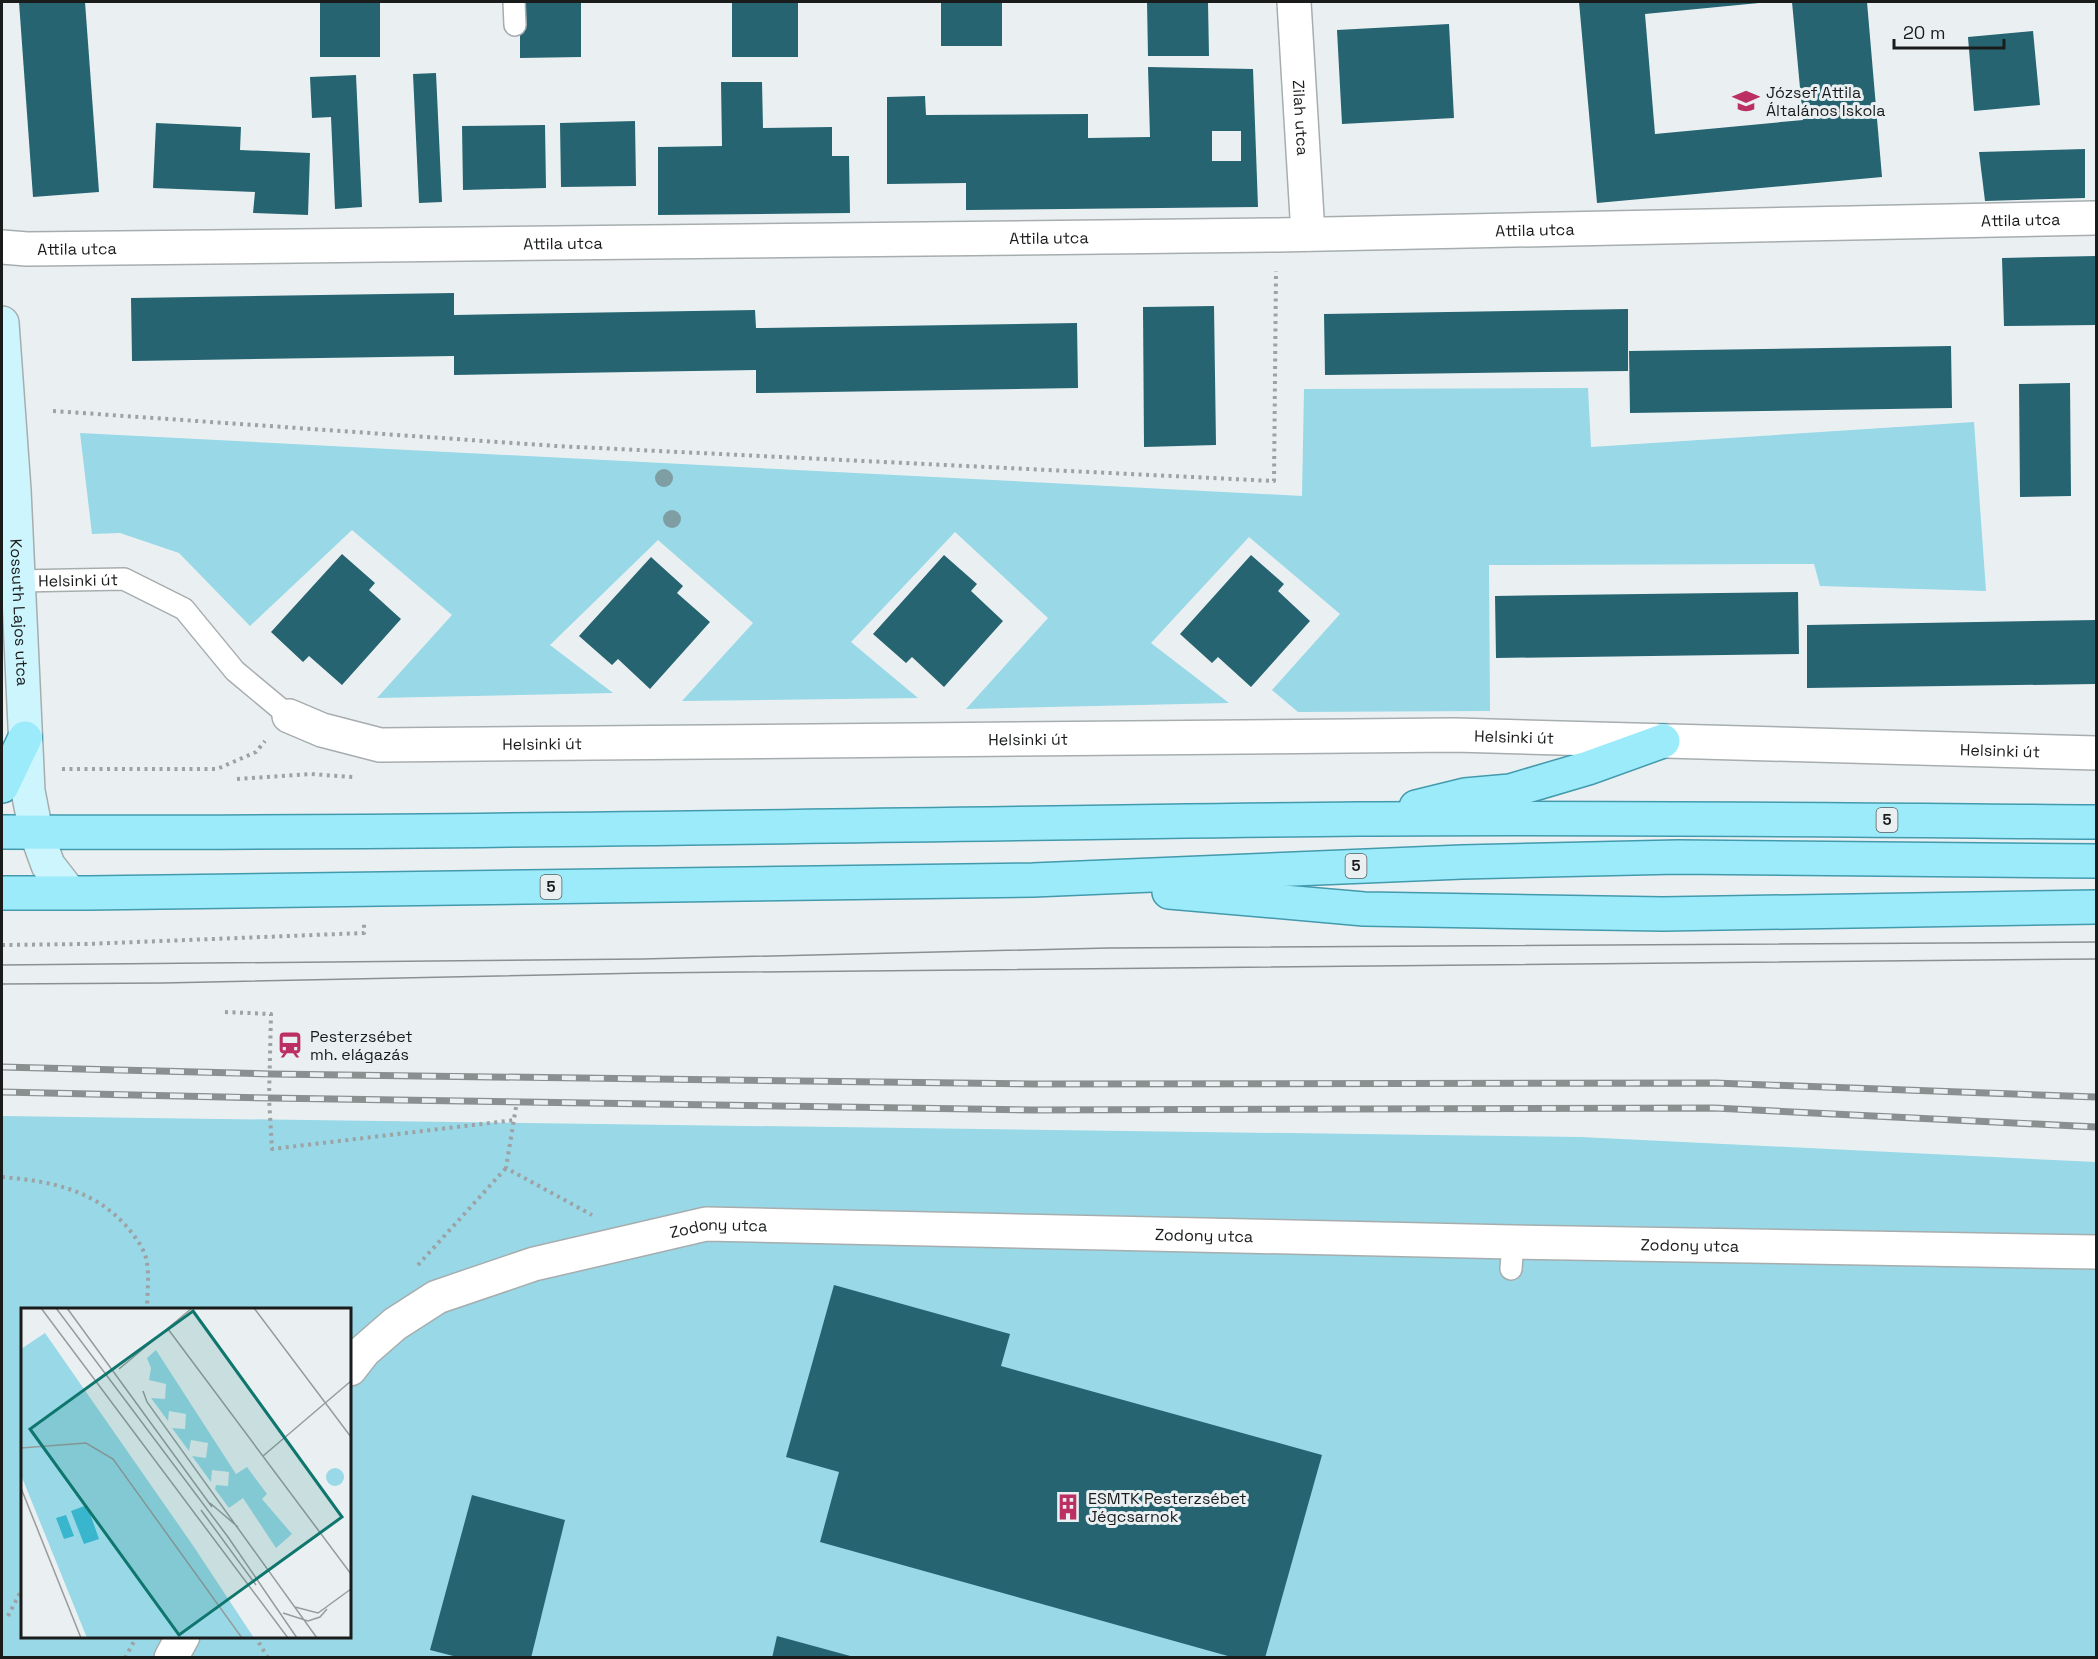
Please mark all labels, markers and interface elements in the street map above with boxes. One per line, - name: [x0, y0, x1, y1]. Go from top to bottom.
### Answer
- scale bar: [1894, 12, 2004, 50]
- text: 20 m: [1903, 21, 1946, 44]
- street label: Zilah utca: [1288, 79, 1313, 156]
- place label: József Attila Általános Iskola: [1766, 82, 1885, 121]
- school or university icon: József Attila Általános Iskola: [1731, 86, 1761, 116]
- street label: Attila utca: [1981, 209, 2061, 231]
- street label: Attila utca: [1495, 219, 1575, 241]
- street label: Attila utca: [1009, 227, 1089, 249]
- street label: Attila utca: [523, 233, 603, 254]
- street label: Attila utca: [37, 238, 117, 260]
- street label: Kossuth Lajos utca: [5, 538, 33, 687]
- street label: Helsinki út: [38, 569, 118, 592]
- street label: Helsinki út: [1474, 726, 1554, 749]
- street label: Helsinki út: [988, 729, 1068, 750]
- street label: Helsinki út: [502, 733, 582, 755]
- street label: Helsinki út: [1960, 739, 2040, 762]
- road number: 5: [1876, 808, 1898, 832]
- road number: 5: [1346, 854, 1366, 878]
- road number: 5: [540, 875, 562, 899]
- place label: Pesterzsébet mh. elágazás: [310, 1026, 413, 1065]
- station icon: Pesterzsébet mh. elágazás: [275, 1030, 305, 1060]
- street label: Zodony utca: [668, 1214, 767, 1243]
- street label: Zodony utca: [1155, 1224, 1253, 1247]
- street label: Zodony utca: [1641, 1234, 1739, 1257]
- inset map: [21, 1308, 351, 1638]
- place label: ESMTK Pesterzsébet Jégcsarnok: [1088, 1488, 1247, 1527]
- building icon: ESMTK Pesterzsébet Jégcsarnok: [1053, 1492, 1083, 1522]

